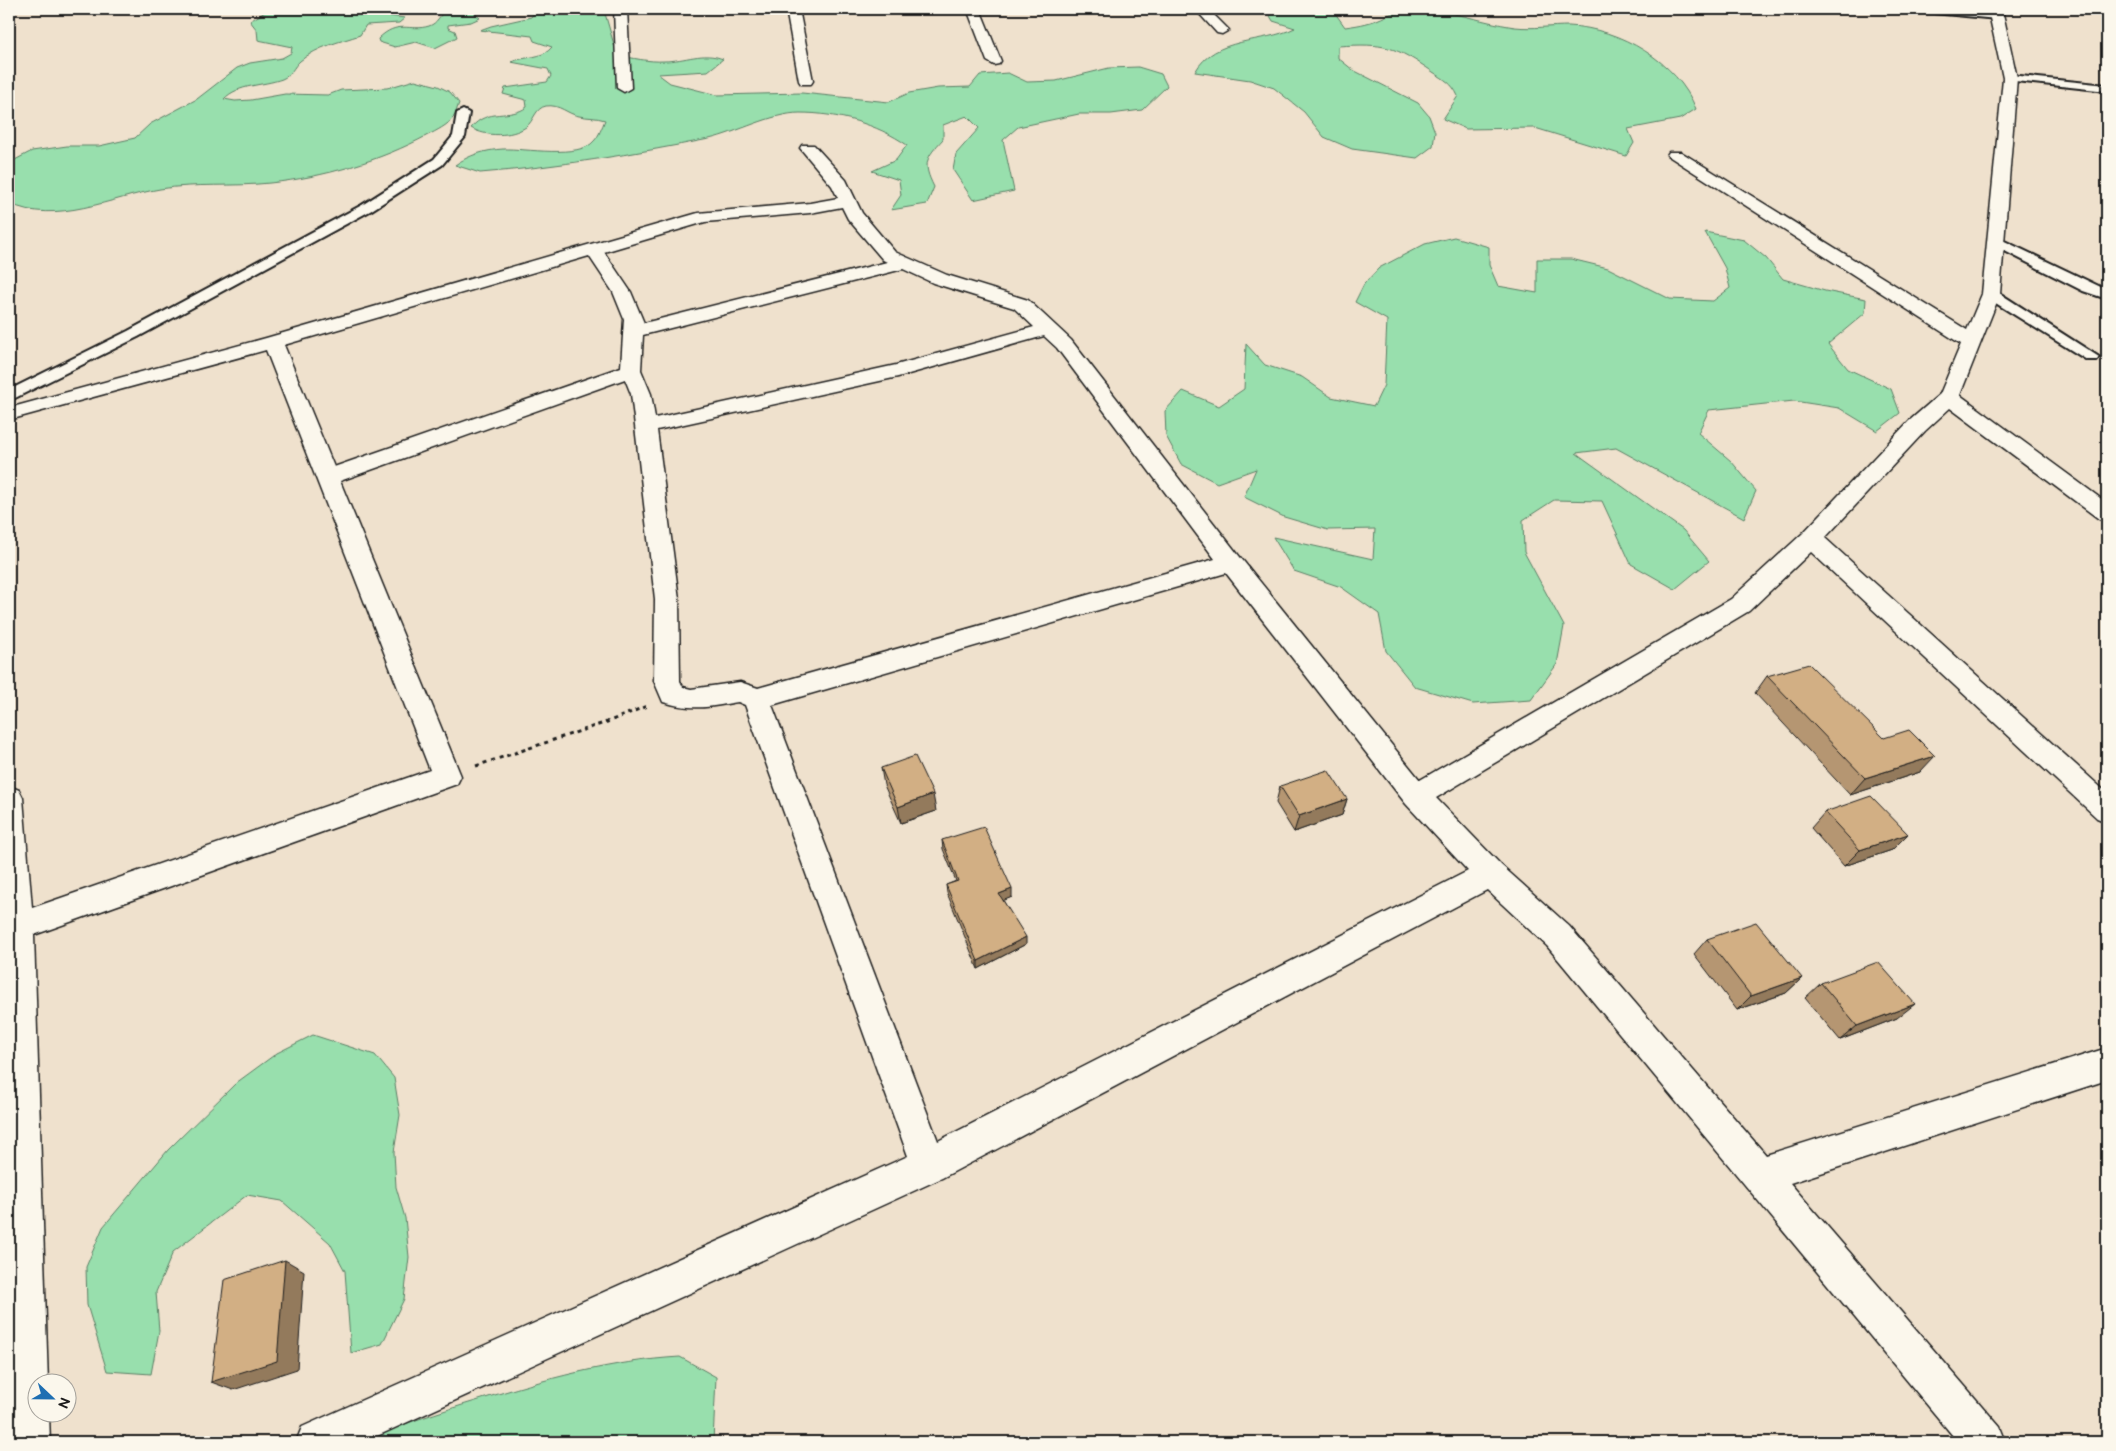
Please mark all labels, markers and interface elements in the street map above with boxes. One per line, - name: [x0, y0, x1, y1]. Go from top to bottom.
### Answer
- north arrow: [28, 1374, 78, 1424]
- text: N: [54, 1395, 73, 1411]

